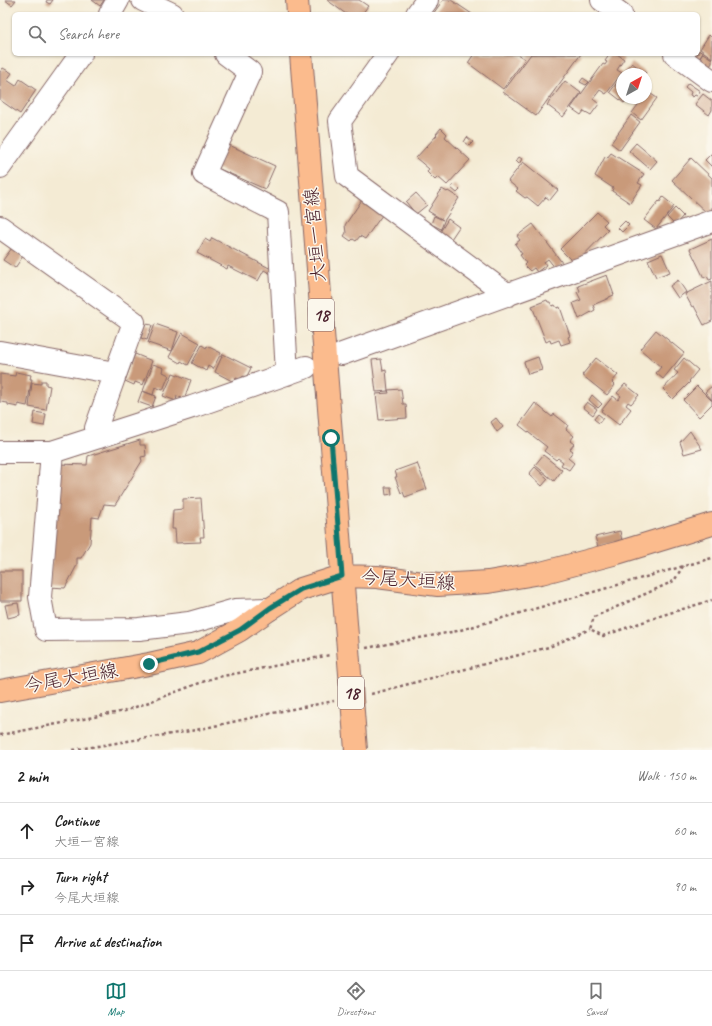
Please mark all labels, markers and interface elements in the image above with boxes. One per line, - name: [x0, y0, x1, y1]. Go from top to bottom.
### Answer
- search box: [12, 12, 700, 56]
- icon: search: [26, 23, 48, 45]
- text: Search here: [58, 25, 119, 44]
- north arrow: [616, 68, 652, 104]
- street label: 大垣一宮線: [299, 187, 331, 283]
- road number: 18: [308, 299, 334, 331]
- route start: [322, 429, 340, 447]
- street label: 今尾大垣線: [360, 565, 456, 595]
- route end: [140, 655, 158, 673]
- street label: 今尾大垣線: [22, 658, 120, 698]
- road number: 18: [338, 677, 364, 709]
- text: 2 min: [16, 766, 49, 787]
- text: Walk · 150 m: [637, 768, 696, 784]
- text: Continue: [54, 812, 99, 831]
- icon: ahead: [16, 820, 38, 842]
- text: 60 m: [674, 823, 696, 839]
- text: 大垣一宮線: [54, 834, 119, 850]
- text: Turn right: [54, 868, 107, 887]
- icon: right: [16, 876, 38, 898]
- text: 90 m: [674, 879, 696, 895]
- text: 今尾大垣線: [54, 890, 119, 906]
- icon: arrive: [16, 932, 38, 954]
- text: Arrive at destination: [54, 933, 161, 952]
- tab: Map: [105, 980, 127, 1018]
- tab: Directions: [337, 980, 375, 1018]
- tab: Saved: [585, 980, 607, 1018]

